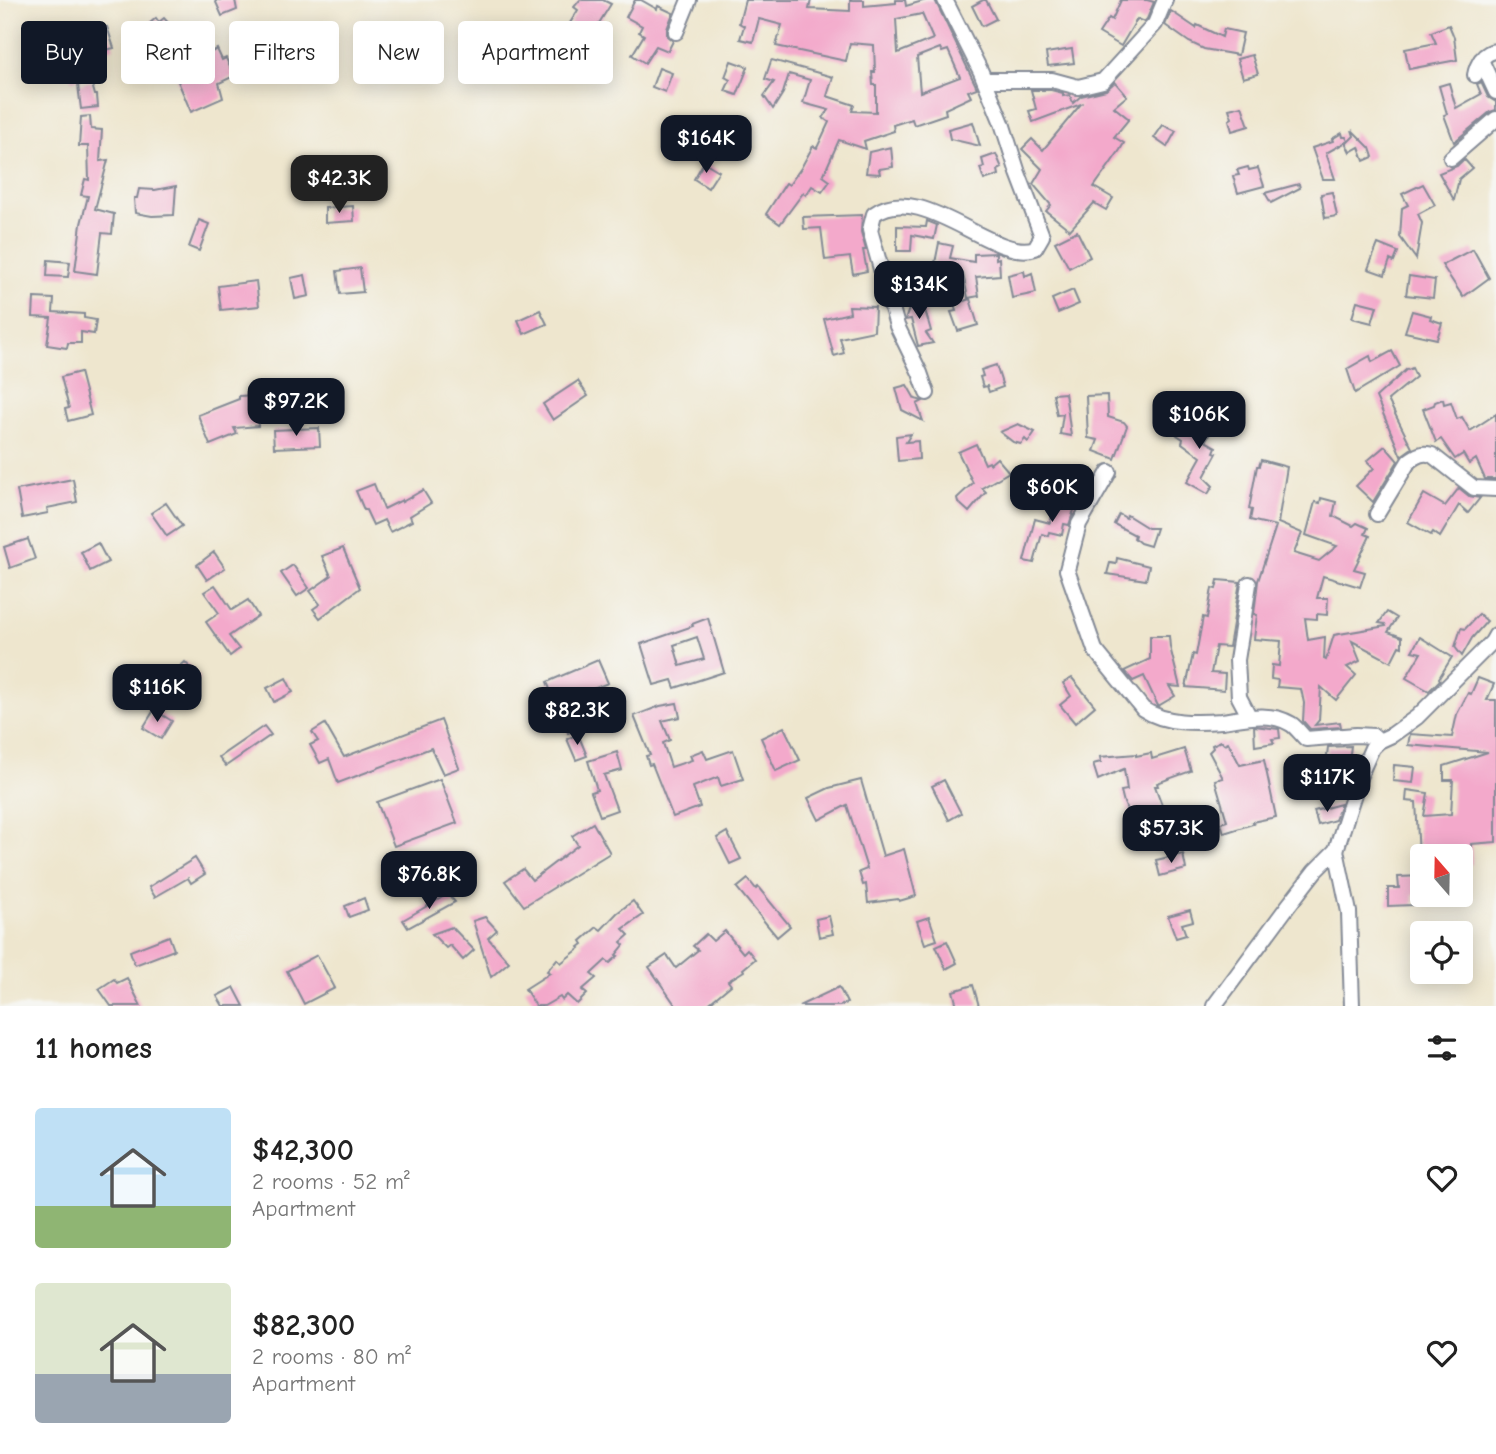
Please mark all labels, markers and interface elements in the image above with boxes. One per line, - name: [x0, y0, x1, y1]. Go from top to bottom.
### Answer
- chip: Buy: [21, 21, 107, 84]
- chip: Rent: [121, 21, 215, 84]
- chip: Filters: [229, 21, 339, 84]
- chip: New: [353, 21, 444, 84]
- chip: Apartment: [458, 21, 613, 84]
- pin: $164K: [657, 116, 755, 175]
- text: $164K: [677, 124, 735, 151]
- pin: $42.3K: [282, 156, 396, 215]
- text: $42.3K: [307, 164, 371, 191]
- pin: $134K: [870, 262, 968, 321]
- text: $134K: [890, 270, 948, 297]
- pin: $97.2K: [239, 378, 353, 438]
- text: $97.2K: [264, 387, 328, 414]
- pin: $106K: [1150, 392, 1248, 451]
- text: $106K: [1168, 400, 1230, 427]
- pin: $60K: [1011, 464, 1093, 524]
- text: $60K: [1026, 473, 1078, 500]
- pin: $116K: [108, 664, 206, 724]
- text: $116K: [129, 673, 185, 700]
- pin: $82.3K: [520, 688, 634, 747]
- text: $82.3K: [544, 696, 610, 723]
- pin: $117K: [1278, 754, 1376, 814]
- text: $117K: [1299, 763, 1355, 790]
- pin: $57.3K: [1114, 806, 1228, 865]
- text: $57.3K: [1139, 814, 1203, 841]
- north arrow: [1410, 844, 1474, 906]
- map controls: [1410, 844, 1473, 984]
- pin: $76.8K: [372, 852, 486, 911]
- text: $76.8K: [397, 860, 461, 887]
- button: locate: [1410, 921, 1473, 984]
- icon: filters: [1423, 1029, 1461, 1067]
- text: 11 homes: [35, 1031, 152, 1066]
- text: $42,300: [252, 1133, 354, 1168]
- icon: home: [91, 1136, 175, 1220]
- icon: heart: [1423, 1159, 1461, 1197]
- text: 2 rooms · 52 m²: [252, 1168, 410, 1195]
- text: Apartment: [252, 1195, 355, 1222]
- text: $82,300: [252, 1308, 355, 1343]
- icon: home: [91, 1311, 175, 1395]
- icon: heart: [1423, 1334, 1461, 1372]
- text: 2 rooms · 80 m²: [252, 1343, 411, 1370]
- text: Apartment: [252, 1370, 355, 1397]

